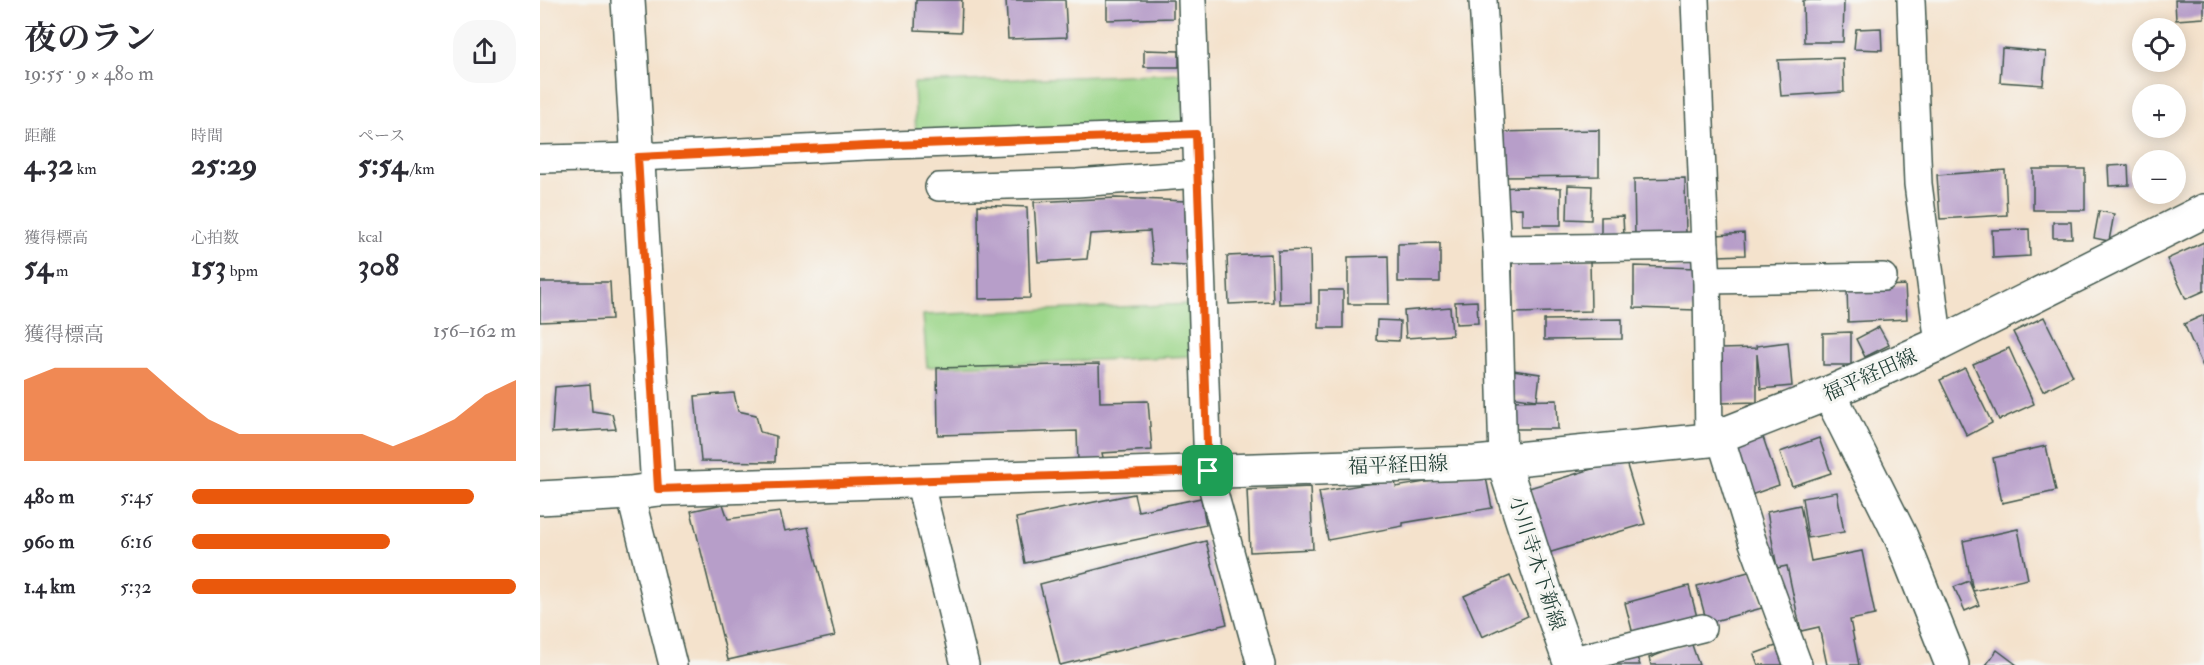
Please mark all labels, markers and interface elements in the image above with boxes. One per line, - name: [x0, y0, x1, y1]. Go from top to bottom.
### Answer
- text: 夜のラン: [24, 18, 156, 59]
- map controls: [2132, 18, 2186, 204]
- button: locate: [2132, 18, 2186, 72]
- button: share: [453, 20, 516, 83]
- text: 19:55 · 9 × 480 m: [24, 61, 154, 86]
- button: +: [2132, 84, 2186, 138]
- text: 距離: [24, 126, 56, 146]
- text: 時間: [191, 126, 223, 146]
- text: ペース: [358, 126, 405, 146]
- text: 4.32: [24, 146, 73, 183]
- text: 25:29: [191, 146, 257, 183]
- text: 5:54: [358, 146, 407, 183]
- button: −: [2132, 150, 2186, 204]
- text: km: [73, 159, 97, 179]
- text: /km: [407, 159, 435, 179]
- text: kcal: [358, 227, 383, 247]
- text: 獲得標高: [24, 228, 88, 248]
- text: 心拍数: [191, 228, 239, 248]
- text: 308: [358, 247, 399, 284]
- text: 54: [24, 248, 53, 285]
- text: 153: [191, 248, 226, 285]
- text: m: [53, 261, 68, 281]
- text: bpm: [226, 261, 258, 281]
- text: 156–162 m: [433, 318, 516, 343]
- text: 獲得標高: [24, 322, 104, 347]
- street label: 福平経田線: [1819, 343, 1921, 407]
- pin: [1182, 445, 1233, 496]
- street label: 福平経田線: [1348, 451, 1448, 479]
- icon: arrive: [1191, 454, 1224, 487]
- text: 480 m: [24, 484, 74, 509]
- text: 5:45: [120, 484, 153, 509]
- street label: 小川寺木下新線: [1503, 493, 1571, 633]
- text: 960 m: [24, 529, 74, 554]
- text: 6:16: [120, 529, 152, 554]
- text: 1.4 km: [24, 574, 75, 599]
- text: 5:32: [120, 574, 152, 599]

